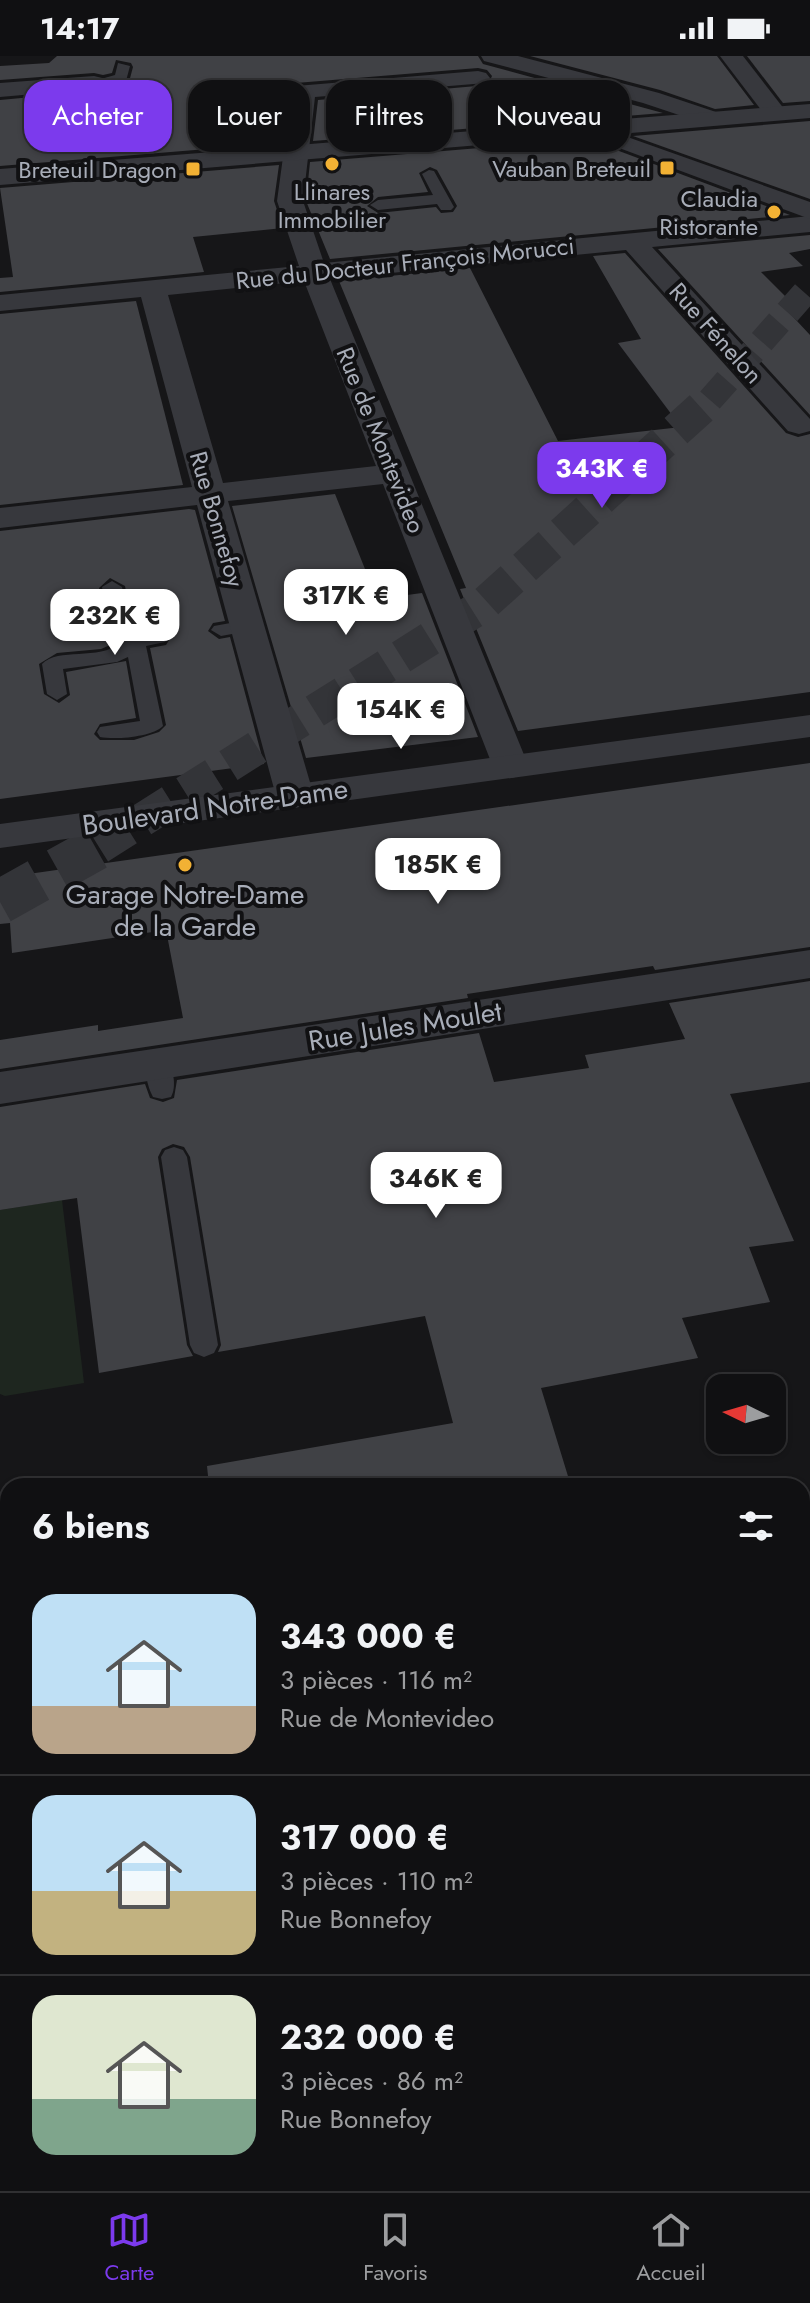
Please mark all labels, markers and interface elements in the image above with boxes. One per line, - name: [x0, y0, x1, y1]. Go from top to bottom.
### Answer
- text: 14:17: [40, 7, 119, 50]
- chip: Acheter: [24, 80, 172, 152]
- chip: Louer: [188, 80, 310, 152]
- chip: Filtres: [326, 80, 452, 152]
- chip: Nouveau: [468, 80, 630, 152]
- place label: Vauban Breteuil: [492, 151, 651, 186]
- place label: Breteuil Dragon: [18, 152, 177, 187]
- marker: Llinares Immobilier: [323, 155, 341, 173]
- marker: Vauban Breteuil: [658, 159, 676, 177]
- marker: Breteuil Dragon: [184, 160, 202, 178]
- place label: Llinares Immobilier: [278, 174, 387, 237]
- place label: Claudia Ristorante: [659, 181, 758, 244]
- marker: Claudia Ristorante: [765, 203, 783, 221]
- street label: Rue du Docteur François Morucci: [234, 228, 576, 298]
- street label: Rue Fénelon: [661, 275, 771, 391]
- street label: Rue de Montevideo: [328, 342, 434, 538]
- pin: 343K €: [537, 442, 667, 510]
- street label: Rue Bonnefoy: [181, 447, 253, 591]
- text: 343K €: [555, 449, 649, 487]
- pin: 317K €: [281, 569, 411, 637]
- text: 317K €: [302, 576, 390, 614]
- pin: 232K €: [50, 589, 180, 657]
- text: 232K €: [68, 596, 162, 634]
- pin: 154K €: [336, 683, 466, 751]
- text: 154K €: [355, 690, 447, 728]
- street label: Boulevard Notre-Dame: [80, 768, 350, 846]
- pin: 185K €: [373, 838, 503, 906]
- text: 185K €: [393, 845, 483, 883]
- marker: Garage Notre-Dame de la Garde: [176, 856, 194, 874]
- place label: Garage Notre-Dame de la Garde: [66, 874, 304, 947]
- street label: Rue Jules Moulet: [305, 990, 505, 1062]
- pin: 346K €: [371, 1152, 501, 1220]
- text: 346K €: [389, 1159, 483, 1197]
- north arrow: [706, 1374, 786, 1454]
- map controls: [706, 1374, 786, 1454]
- text: 6 biens: [32, 1502, 150, 1551]
- icon: filters: [734, 1504, 778, 1548]
- text: 343 000 €: [280, 1612, 456, 1661]
- icon: home: [96, 1626, 192, 1722]
- text: 3 pièces · 116 m²: [280, 1661, 472, 1699]
- text: Rue de Montevideo: [280, 1699, 494, 1737]
- text: 317 000 €: [280, 1813, 449, 1862]
- icon: home: [96, 1827, 192, 1923]
- text: 3 pièces · 110 m²: [280, 1862, 473, 1900]
- text: Rue Bonnefoy: [280, 1900, 431, 1938]
- text: 232 000 €: [280, 2013, 456, 2062]
- icon: home: [96, 2027, 192, 2123]
- text: 3 pièces · 86 m²: [280, 2062, 463, 2100]
- text: Rue Bonnefoy: [280, 2100, 431, 2138]
- tab: Carte: [104, 2208, 154, 2288]
- tab: Favoris: [363, 2208, 427, 2288]
- tab: Accueil: [636, 2208, 706, 2288]

